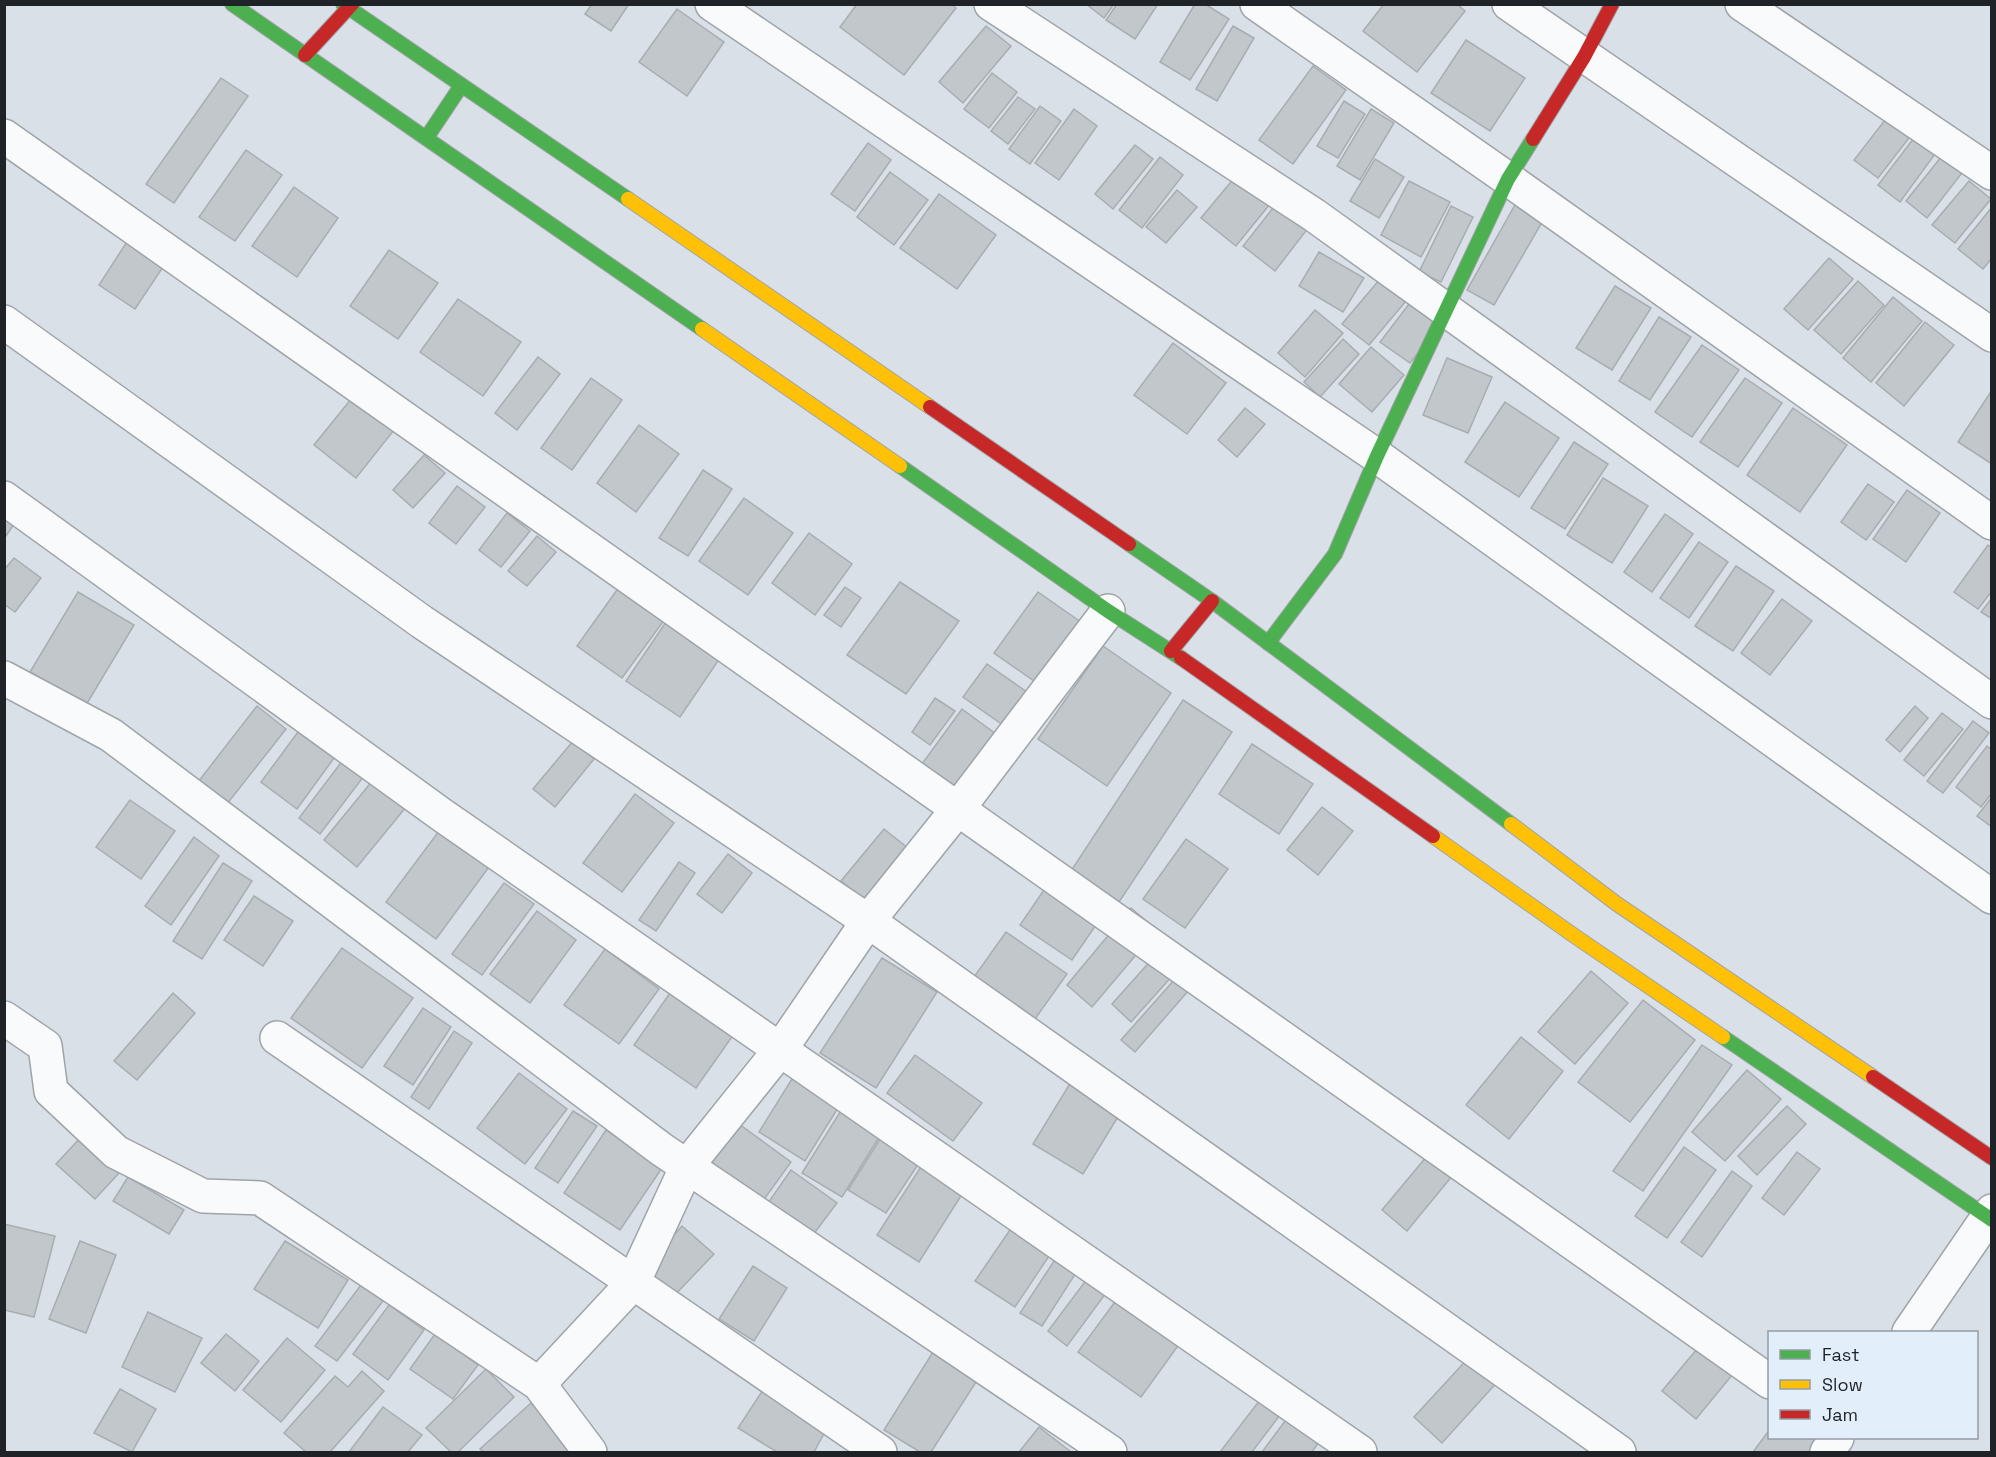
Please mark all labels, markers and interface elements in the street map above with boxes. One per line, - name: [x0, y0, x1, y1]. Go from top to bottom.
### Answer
- legend: [1768, 1331, 1978, 1439]
- text: Fast: [1822, 1343, 1859, 1366]
- text: Slow: [1822, 1373, 1863, 1396]
- text: Jam: [1822, 1403, 1858, 1426]

